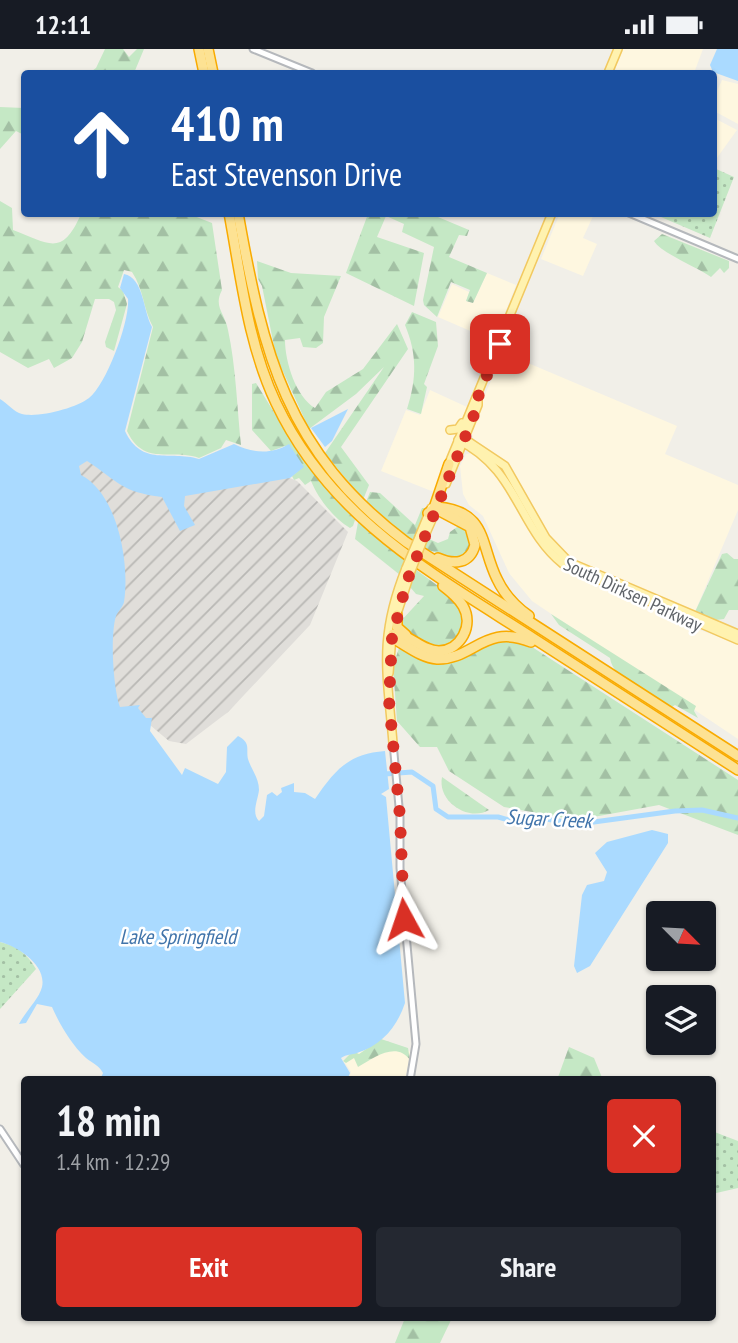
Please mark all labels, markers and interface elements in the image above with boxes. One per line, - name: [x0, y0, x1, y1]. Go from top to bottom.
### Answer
- text: 12:11: [35, 8, 91, 41]
- text: 410 m: [171, 91, 284, 155]
- icon: ahead: [56, 98, 147, 189]
- text: East Stevenson Drive: [171, 153, 402, 195]
- pin: [470, 314, 530, 374]
- icon: arrive: [481, 325, 519, 363]
- street label: South Dirksen Parkway: [560, 551, 707, 637]
- water label: Sugar Creek: [505, 803, 596, 834]
- position arrow: [367, 882, 441, 956]
- north arrow: [646, 901, 716, 971]
- map controls: [646, 901, 716, 1055]
- water label: Lake Springfield: [120, 923, 239, 950]
- button: layers: [646, 985, 716, 1055]
- text: 18 min: [56, 1093, 161, 1148]
- button: close: [607, 1099, 681, 1173]
- text: 1.4 km · 12:29: [56, 1147, 170, 1176]
- button: Exit: [56, 1227, 362, 1307]
- button: Share: [376, 1227, 681, 1307]

